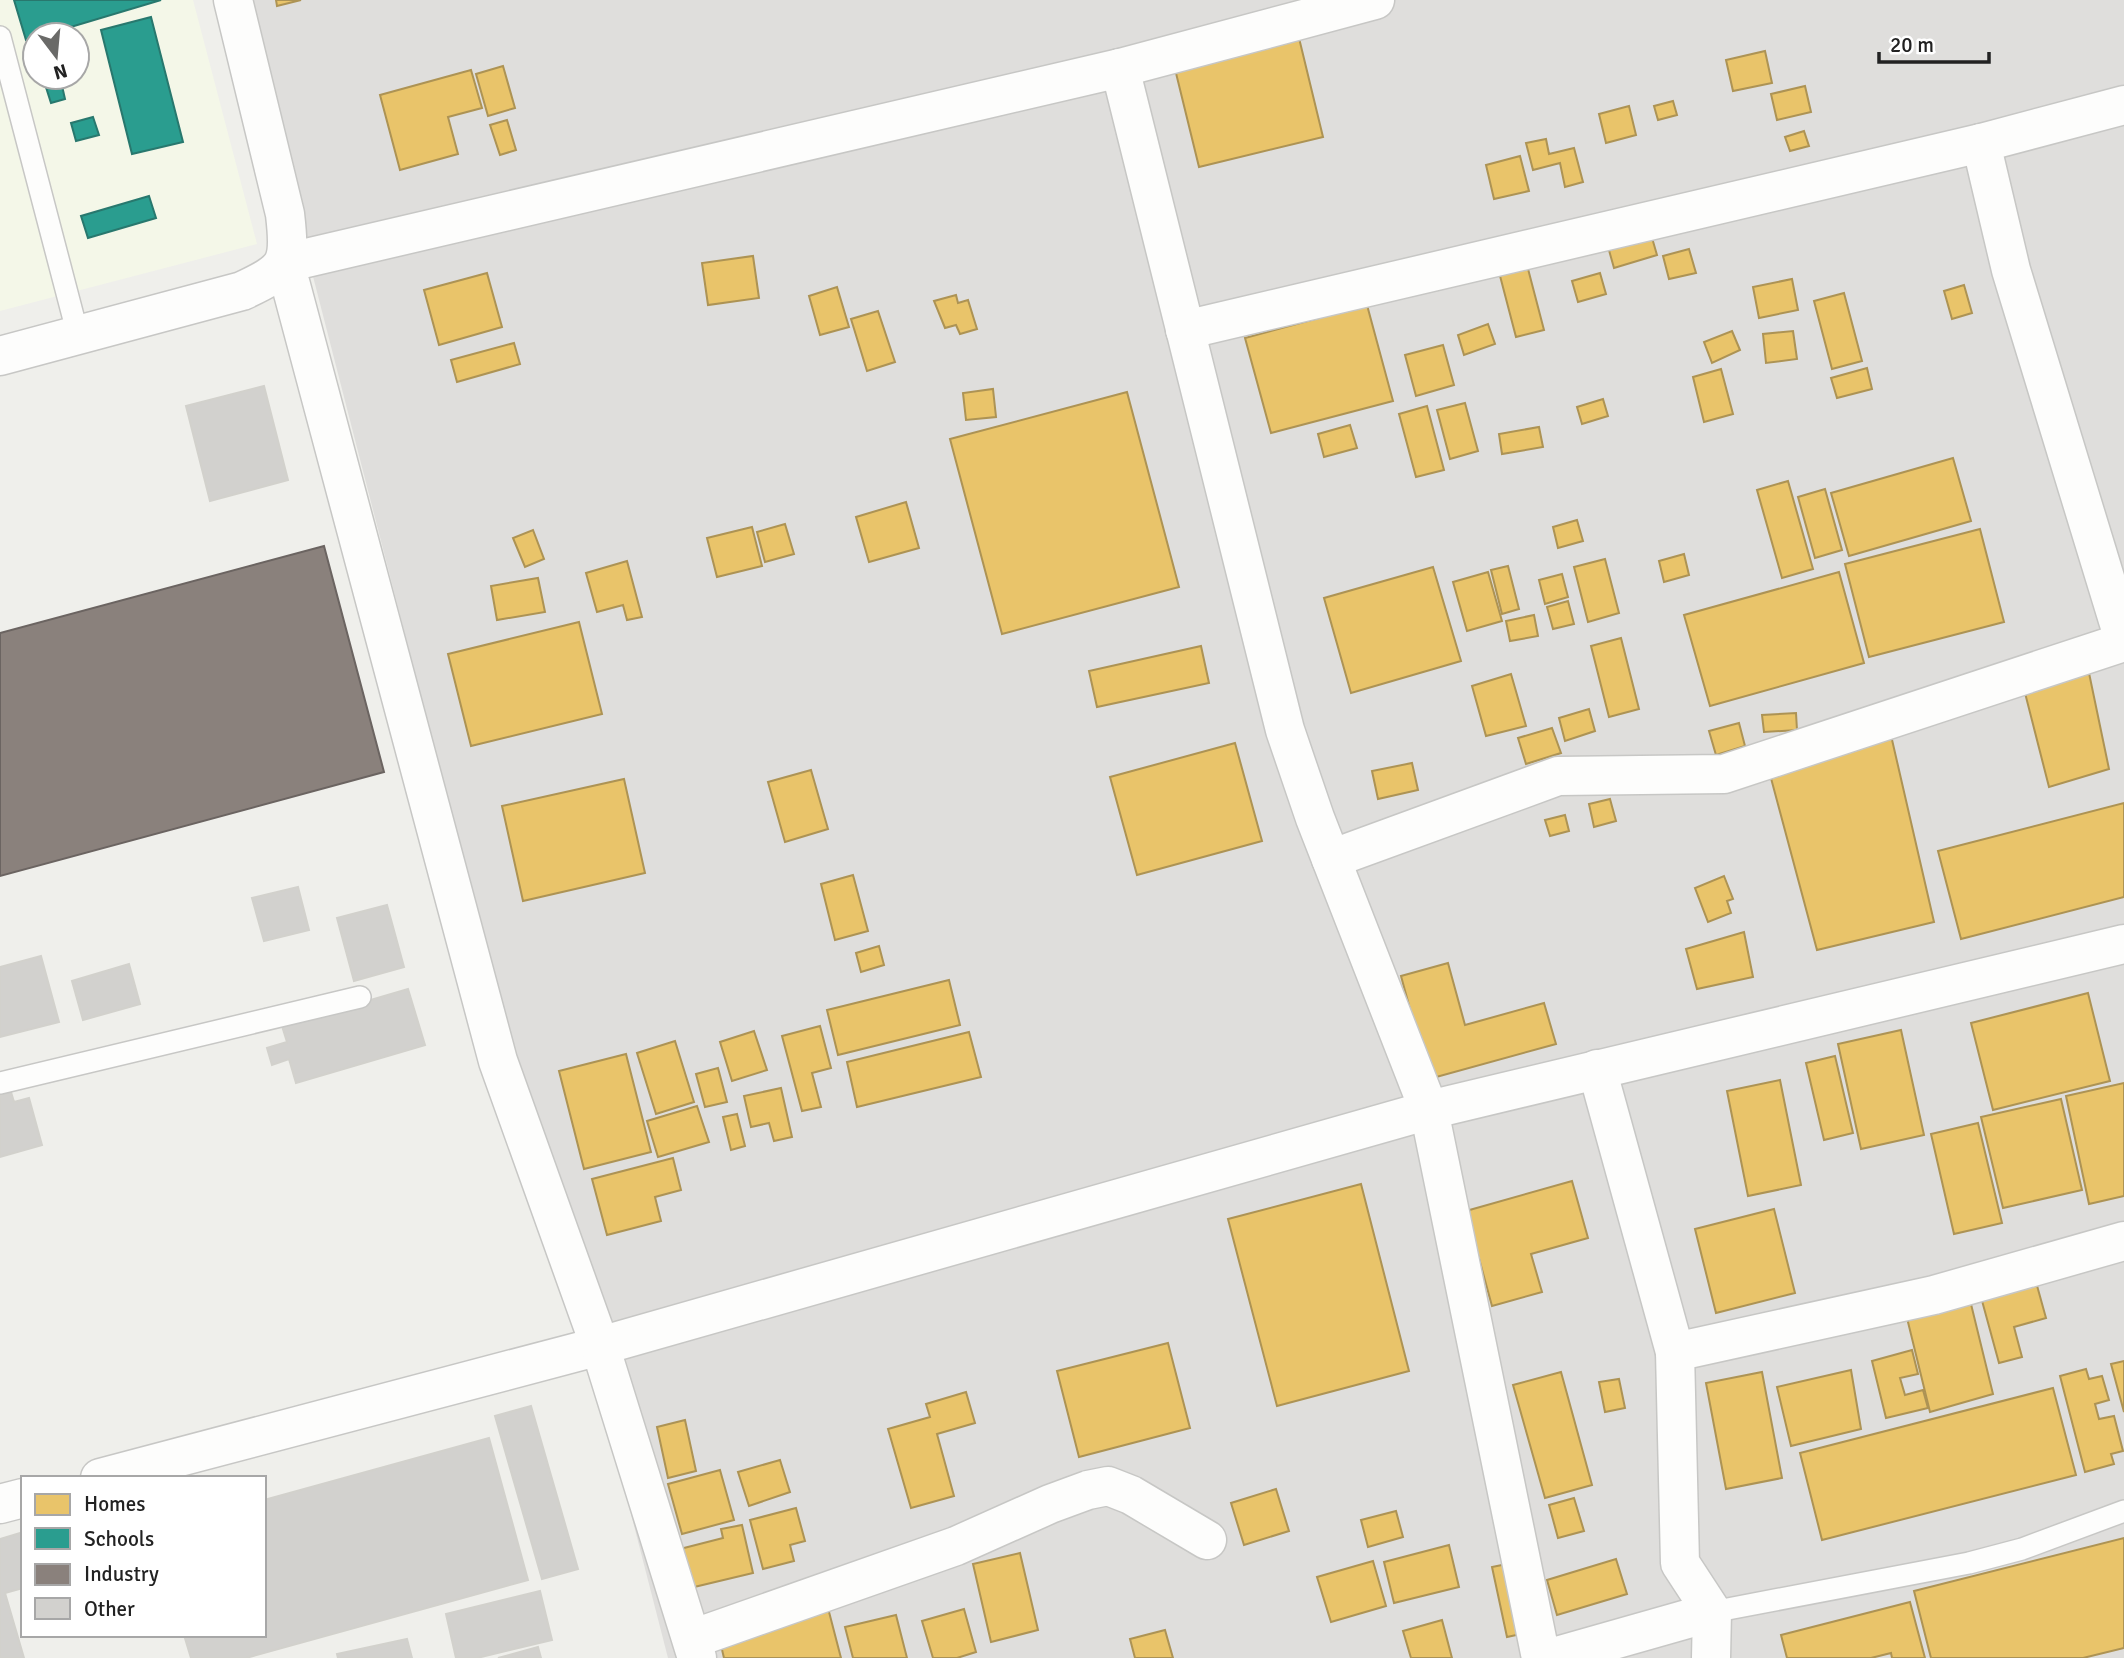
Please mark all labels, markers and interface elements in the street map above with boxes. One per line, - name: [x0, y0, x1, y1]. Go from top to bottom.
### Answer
- north arrow: [21, 21, 91, 91]
- scale bar: [1879, 21, 1989, 65]
- text: 20 m: [1890, 32, 1934, 58]
- text: N: [51, 58, 70, 85]
- legend: [21, 1476, 266, 1637]
- text: Homes: [84, 1491, 146, 1517]
- text: Schools: [84, 1526, 154, 1552]
- text: Industry: [84, 1561, 159, 1587]
- text: Other: [84, 1596, 135, 1622]

